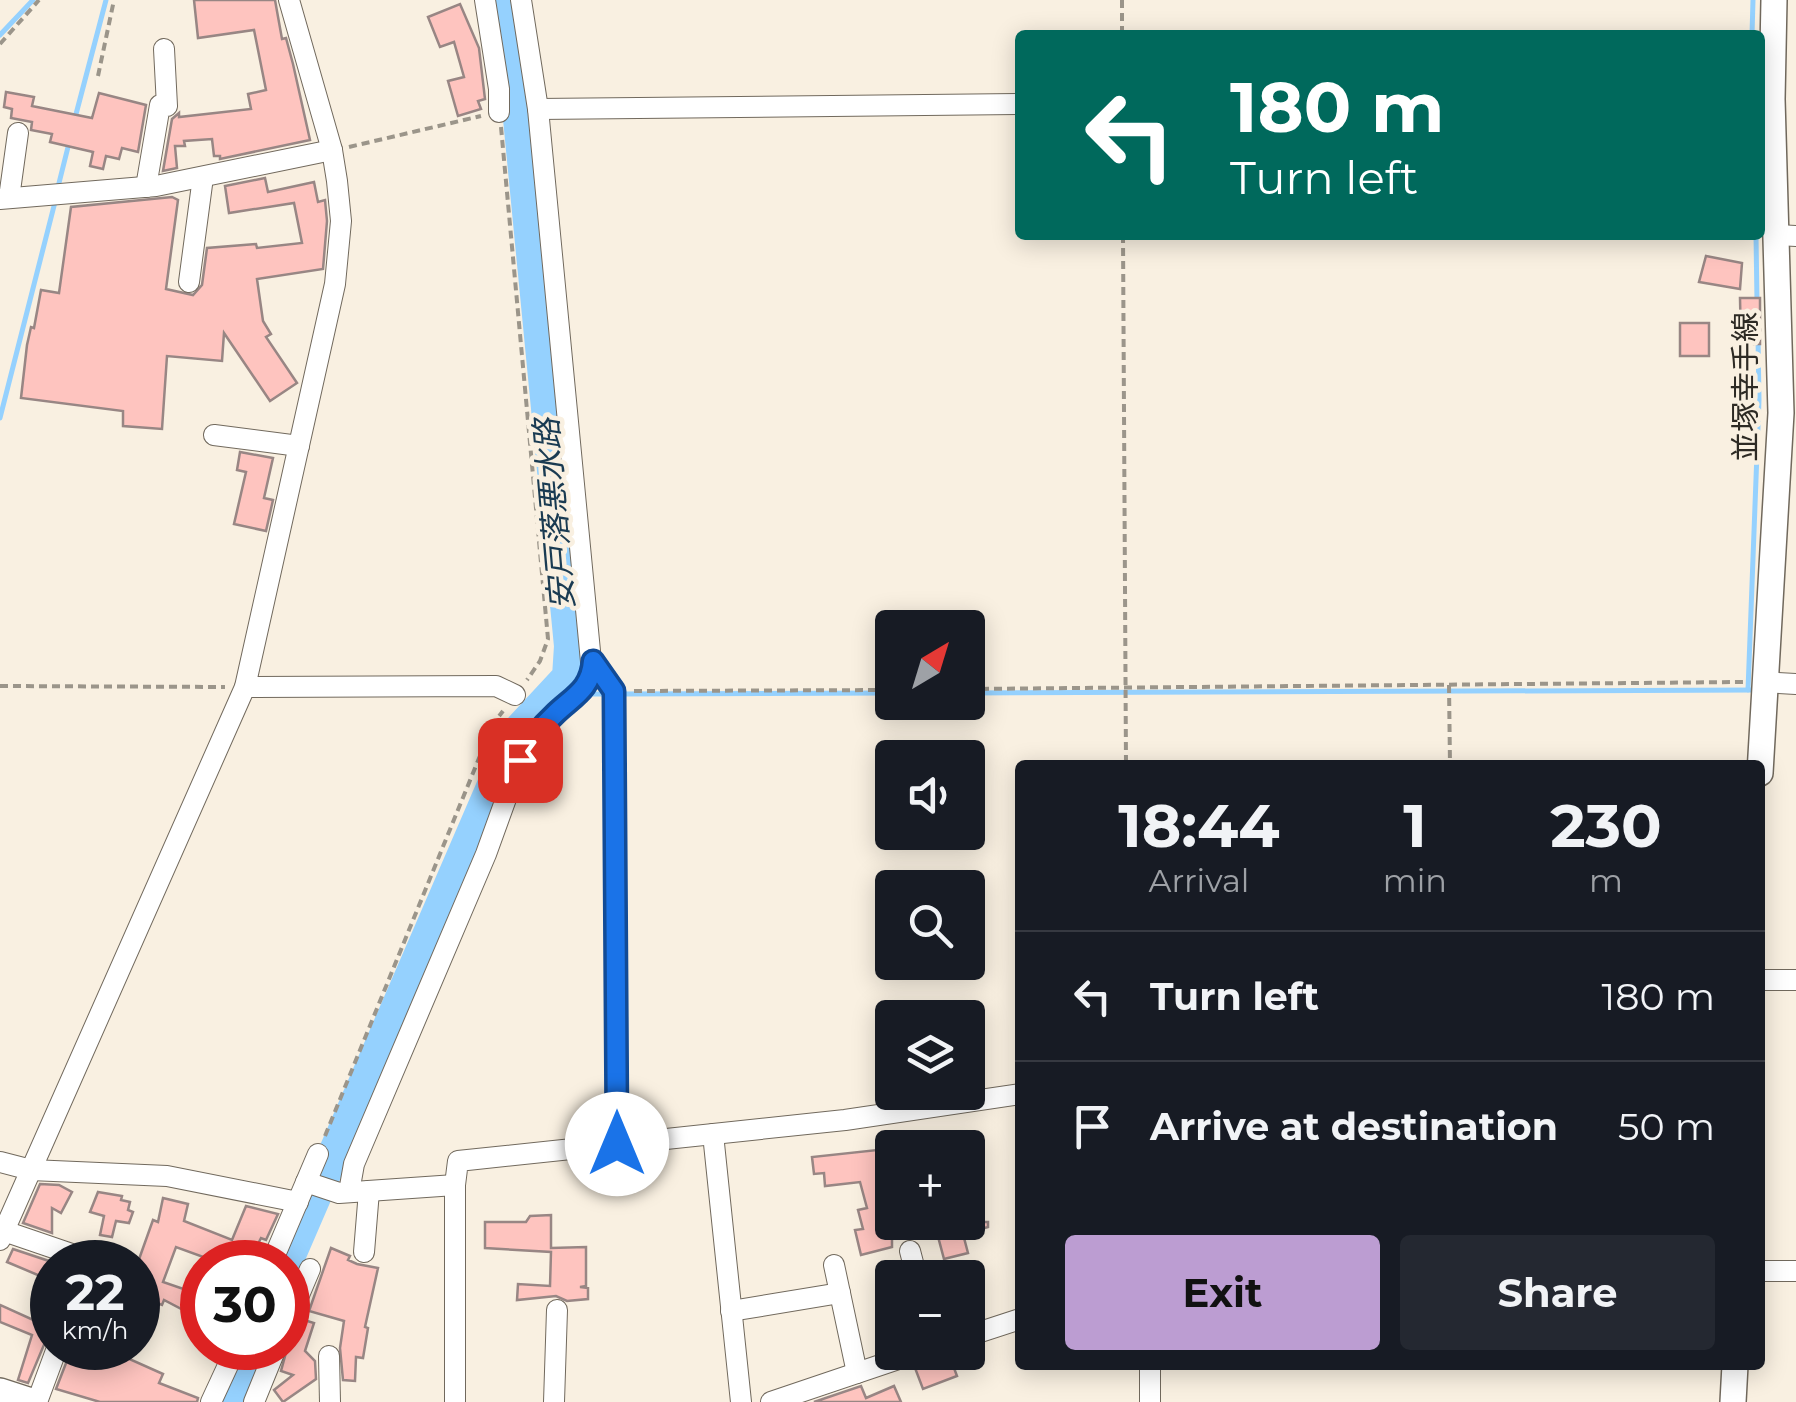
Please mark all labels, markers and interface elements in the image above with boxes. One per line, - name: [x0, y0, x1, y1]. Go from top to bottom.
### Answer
- text: 180 m: [1230, 64, 1444, 150]
- icon: left: [1065, 70, 1195, 200]
- text: Turn left: [1230, 150, 1418, 205]
- street label: 並塚幸手線: [1727, 312, 1764, 462]
- water label: 安戸落悪水路: [526, 414, 582, 611]
- north arrow: [875, 610, 985, 720]
- map controls: [875, 610, 985, 1370]
- pin: [478, 718, 563, 803]
- icon: arrive: [493, 733, 548, 788]
- button: sound: [875, 740, 985, 850]
- text: 18:44: [1118, 789, 1280, 862]
- text: 1: [1403, 789, 1427, 862]
- text: 230: [1550, 789, 1662, 862]
- text: Arrival: [1148, 861, 1249, 900]
- text: min: [1383, 861, 1447, 900]
- text: m: [1589, 861, 1623, 900]
- button: search: [875, 870, 985, 980]
- icon: left: [1065, 969, 1120, 1024]
- text: Turn left: [1150, 973, 1319, 1020]
- text: 180 m: [1602, 973, 1715, 1020]
- button: layers: [875, 1000, 985, 1110]
- position arrow: [565, 1092, 669, 1196]
- icon: arrive: [1065, 1099, 1120, 1154]
- text: Arrive at destination: [1150, 1103, 1558, 1150]
- text: 50 m: [1618, 1103, 1715, 1150]
- button: +: [875, 1130, 985, 1240]
- button: Exit: [1065, 1235, 1380, 1350]
- button: Share: [1400, 1235, 1715, 1350]
- speed limit sign: 30: [180, 1240, 310, 1370]
- button: −: [875, 1260, 985, 1370]
- text: 22: [66, 1262, 125, 1323]
- text: km/h: [62, 1315, 128, 1345]

